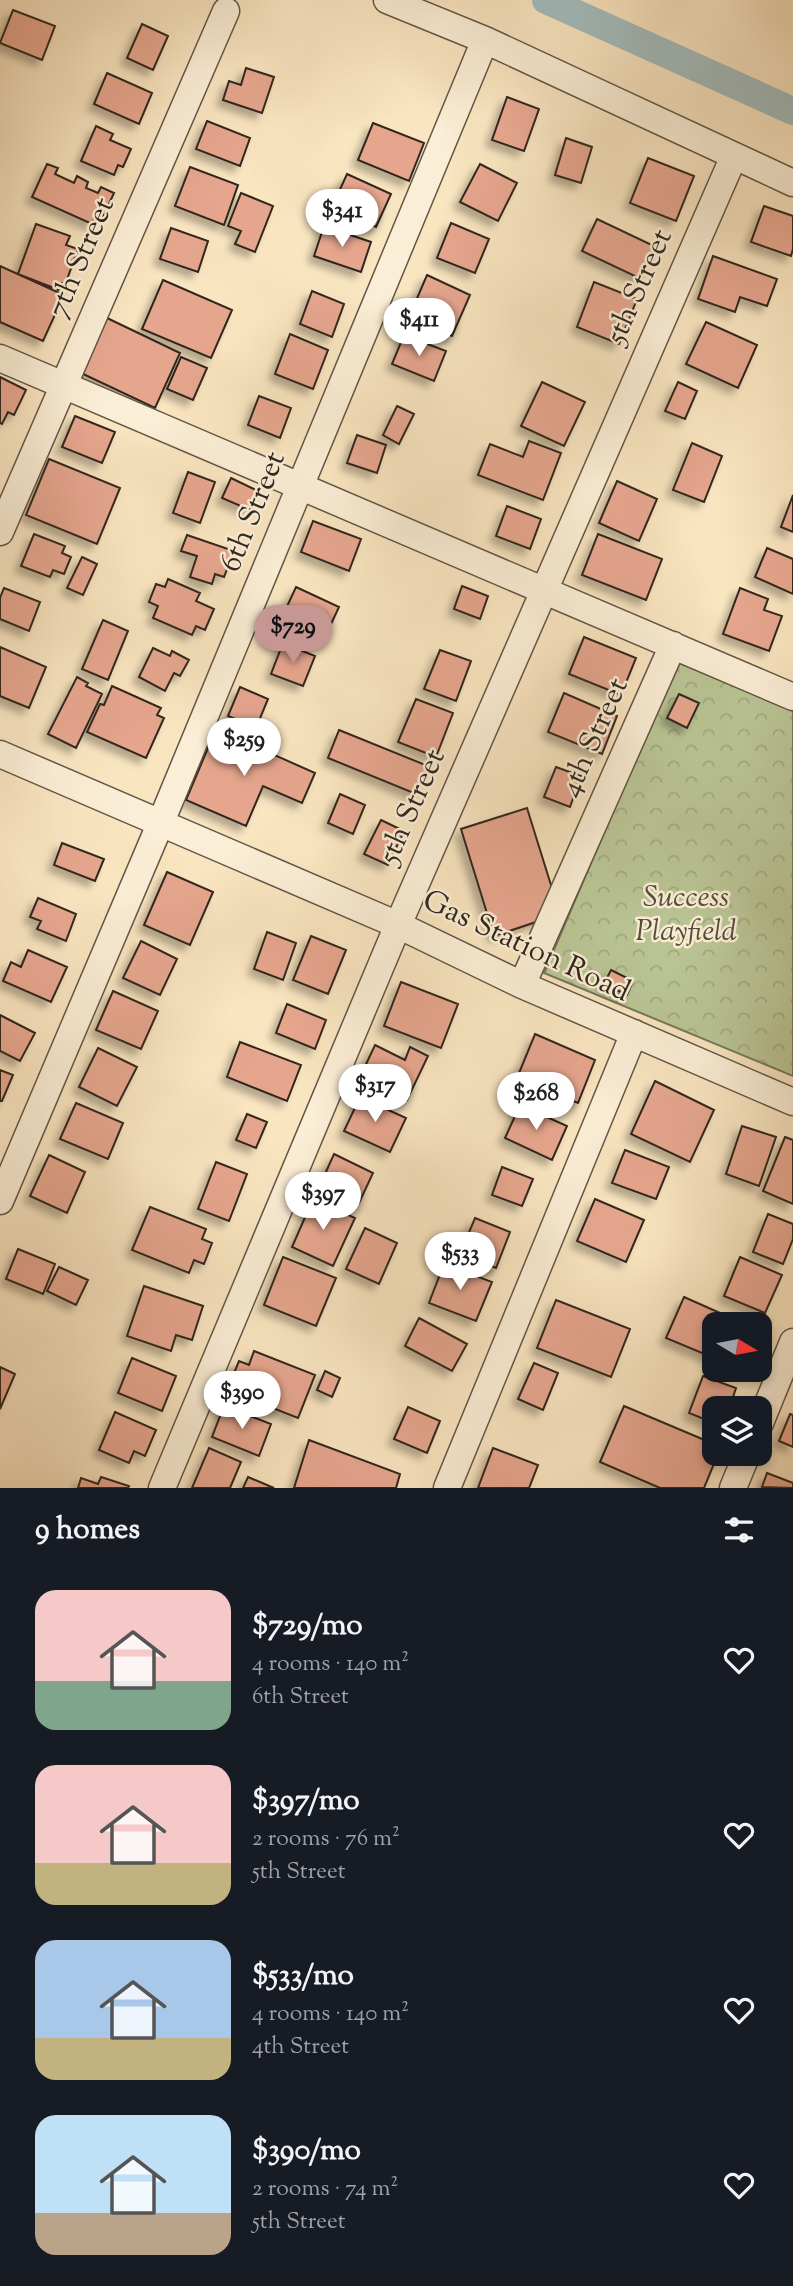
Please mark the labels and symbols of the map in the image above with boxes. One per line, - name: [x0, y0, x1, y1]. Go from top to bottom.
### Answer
- pin: $341: [301, 190, 383, 249]
- street label: 7th Street: [37, 191, 127, 325]
- street label: 5th Street: [595, 223, 684, 353]
- pin: $411: [378, 298, 460, 358]
- street label: 6th Street: [210, 445, 298, 579]
- pin: $729: [252, 606, 334, 665]
- street label: 4th Street: [550, 671, 640, 805]
- pin: $259: [203, 718, 285, 778]
- street label: 5th Street: [368, 743, 457, 873]
- park label: Success Playfield: [635, 877, 737, 954]
- street label: Gas Station Road: [415, 880, 637, 1014]
- pin: $317: [334, 1064, 416, 1124]
- pin: $268: [495, 1072, 577, 1132]
- pin: $397: [282, 1172, 364, 1232]
- pin: $533: [419, 1232, 501, 1292]
- north arrow: [702, 1312, 772, 1382]
- pin: $390: [201, 1372, 283, 1431]

